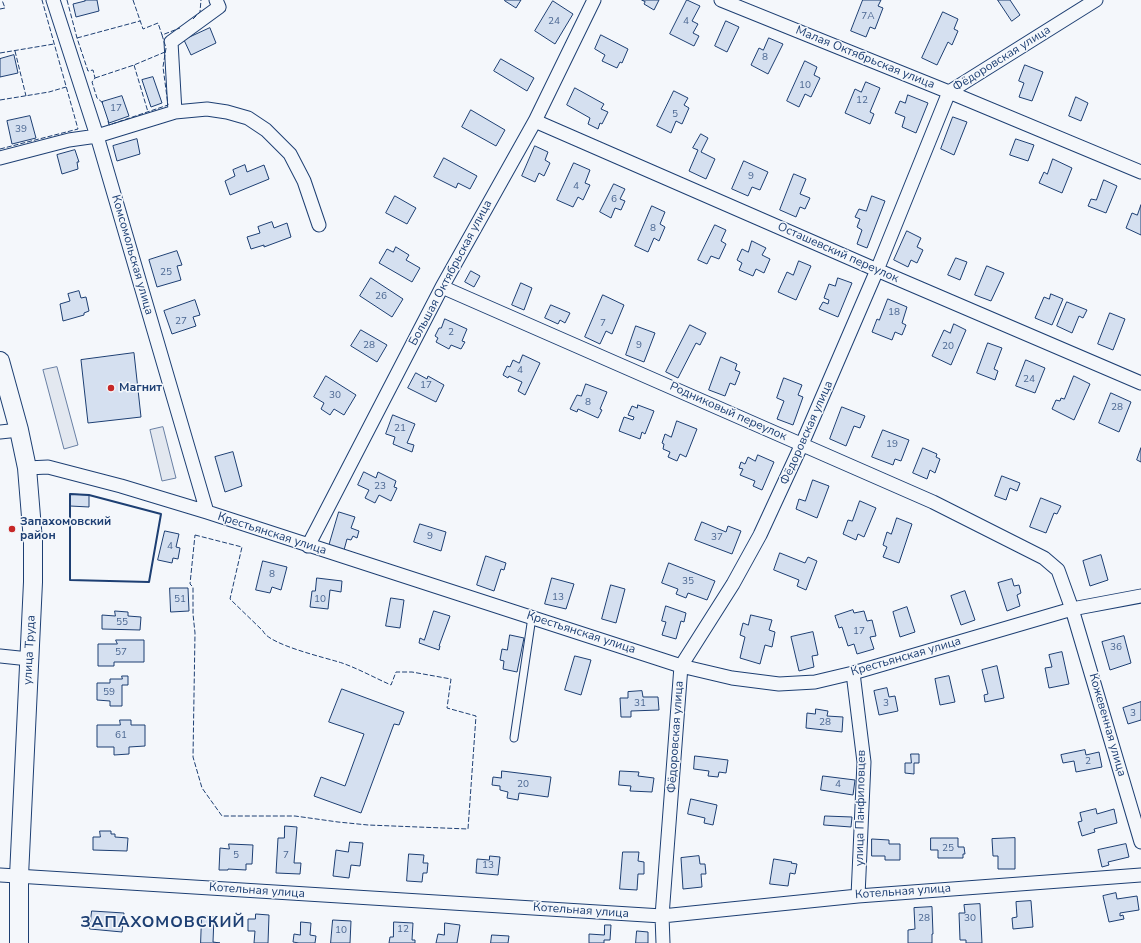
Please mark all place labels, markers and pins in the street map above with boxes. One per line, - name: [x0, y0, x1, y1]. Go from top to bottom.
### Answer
- place label: Магнит: [119, 381, 162, 395]
- marker: Магнит: [106, 383, 116, 393]
- place label: Запахомовский район: [20, 515, 111, 543]
- marker: Запахомовский район: [7, 524, 17, 534]

